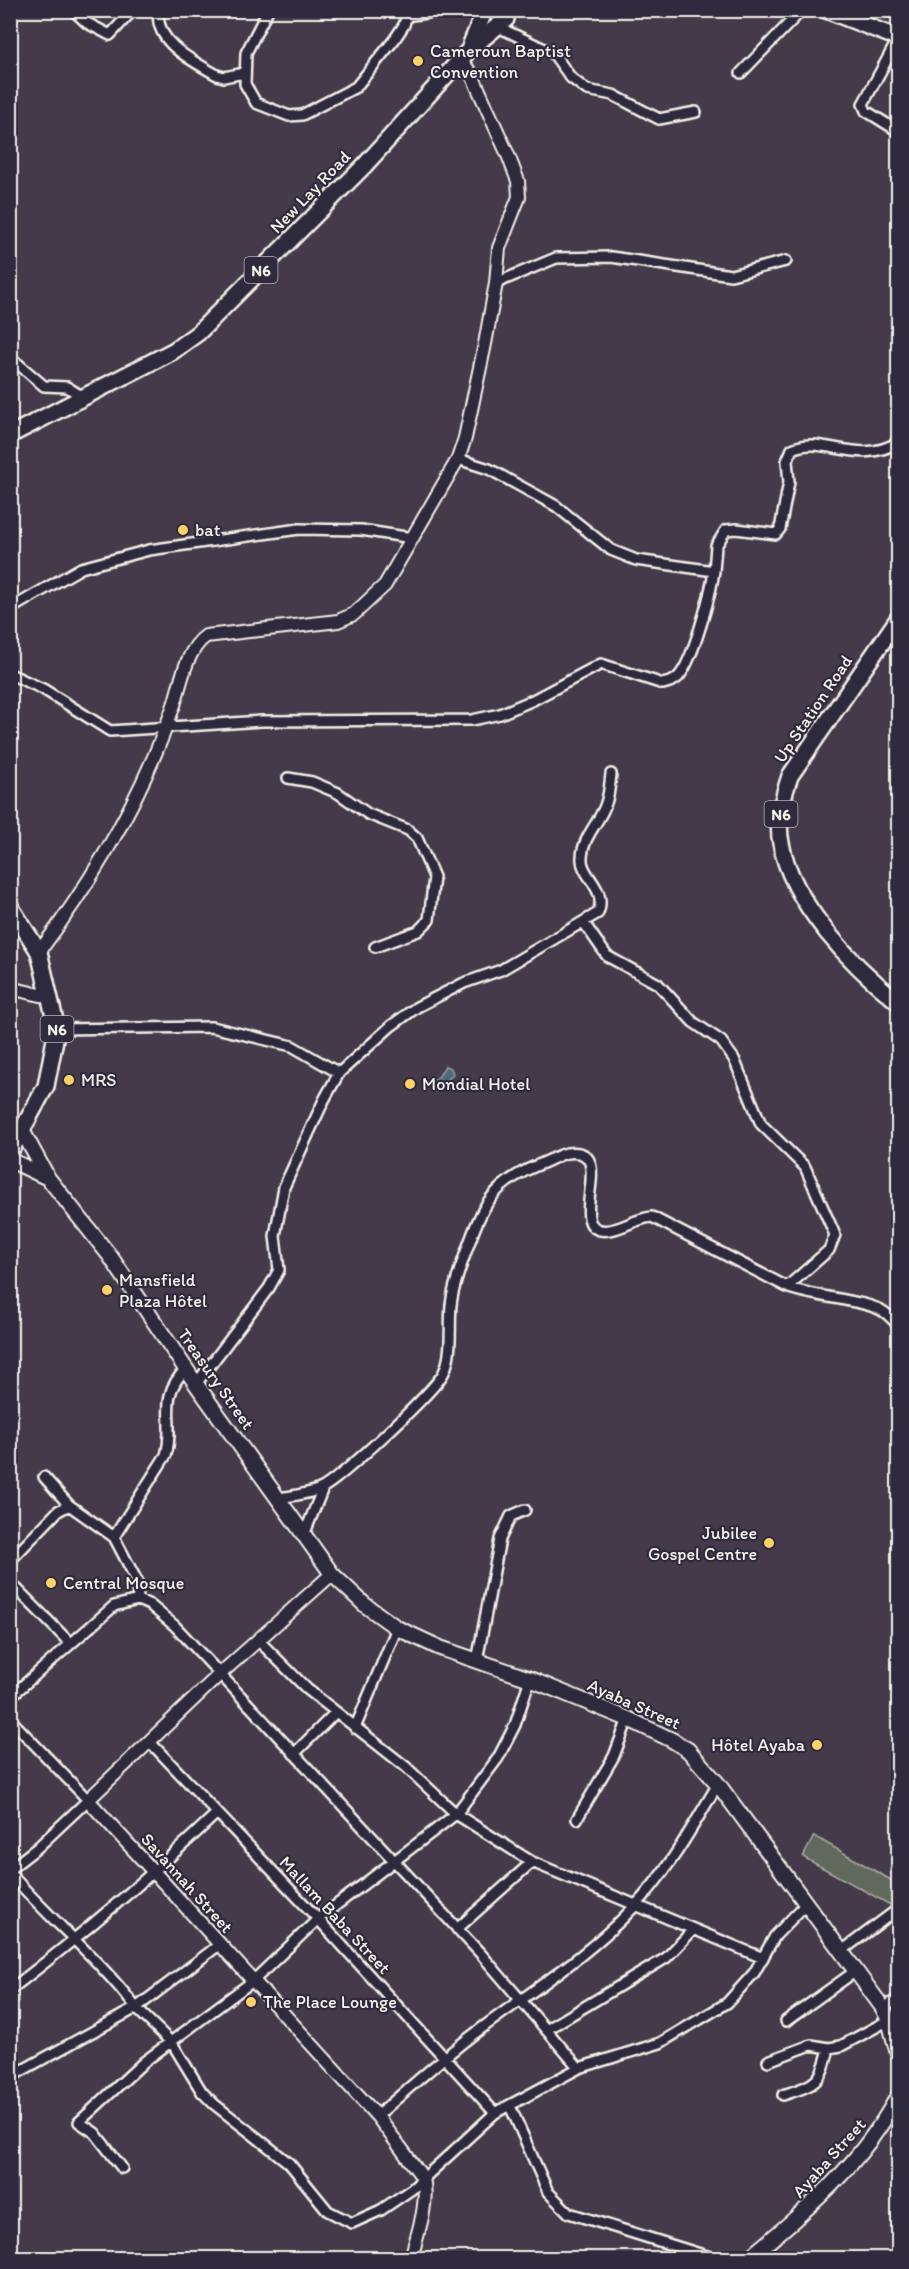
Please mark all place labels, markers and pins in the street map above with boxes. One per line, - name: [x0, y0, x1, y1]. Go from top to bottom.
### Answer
- place label: Cameroun Baptist Convention: [430, 40, 571, 83]
- marker: Cameroun Baptist Convention: [411, 54, 425, 68]
- place label: bat: [195, 519, 221, 541]
- marker: bat: [176, 523, 190, 537]
- place label: MRS: [81, 1069, 116, 1091]
- marker: MRS: [62, 1073, 76, 1087]
- place label: Mondial Hotel: [422, 1073, 530, 1095]
- marker: Mondial Hotel: [403, 1077, 417, 1091]
- place label: Mansfield Plaza Hôtel: [119, 1269, 207, 1312]
- marker: Mansfield Plaza Hôtel: [100, 1283, 114, 1297]
- place label: Jubilee Gospel Centre: [648, 1522, 757, 1565]
- marker: Jubilee Gospel Centre: [762, 1536, 776, 1550]
- place label: Central Mosque: [63, 1572, 184, 1594]
- marker: Central Mosque: [44, 1576, 58, 1590]
- place label: Hôtel Ayaba: [711, 1734, 806, 1756]
- marker: Hôtel Ayaba: [810, 1738, 824, 1752]
- place label: The Place Lounge: [263, 1991, 397, 2013]
- marker: The Place Lounge: [244, 1995, 258, 2009]

